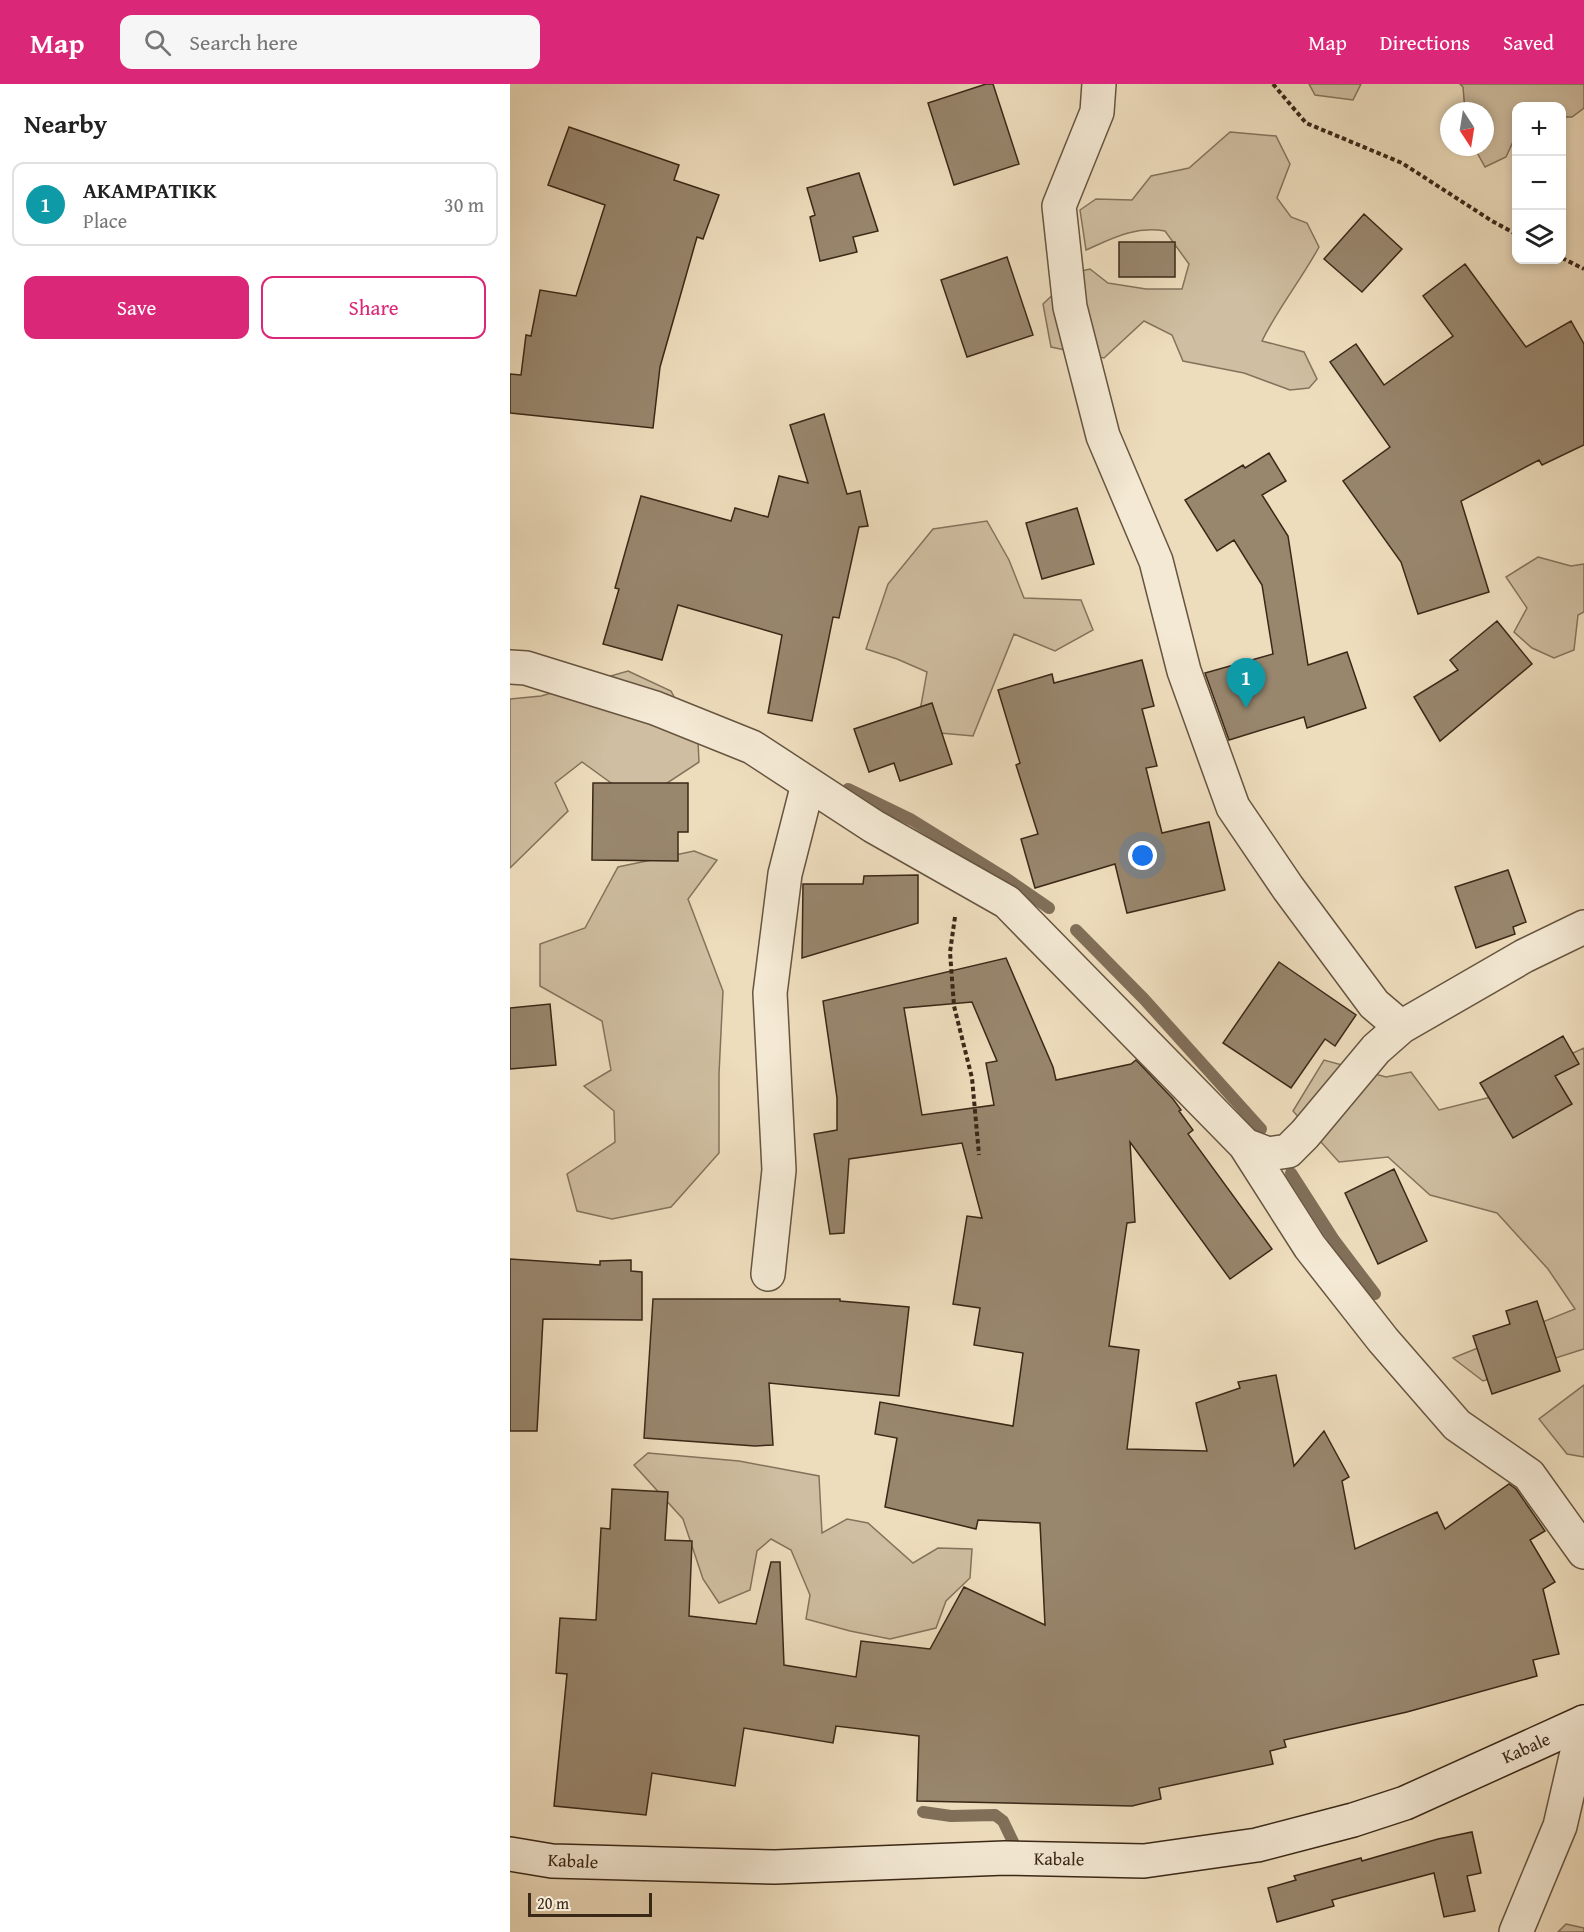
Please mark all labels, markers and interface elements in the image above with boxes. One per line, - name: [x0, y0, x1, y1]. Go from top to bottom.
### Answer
- search box: [120, 15, 540, 69]
- text: Map: [30, 22, 84, 63]
- icon: search: [141, 26, 174, 59]
- text: Search here: [189, 26, 298, 58]
- text: Map: [1308, 27, 1347, 58]
- text: Directions: [1380, 27, 1470, 58]
- text: Saved: [1503, 27, 1554, 58]
- north arrow: [1440, 102, 1494, 156]
- map controls: [1512, 102, 1566, 264]
- button: +: [1512, 102, 1566, 156]
- text: Nearby: [24, 104, 107, 143]
- button: −: [1512, 156, 1566, 210]
- text: AKAMPATIKK: [83, 174, 217, 206]
- text: 1: [40, 190, 51, 219]
- text: 30 m: [444, 190, 484, 219]
- text: Place: [83, 206, 127, 235]
- button: layers: [1512, 210, 1566, 264]
- button: Save: [24, 276, 249, 339]
- button: Share: [261, 276, 486, 339]
- pin: 1: [1226, 658, 1266, 708]
- your location: [1128, 841, 1157, 870]
- street label: Kabale: [1497, 1725, 1554, 1770]
- street label: Kabale: [1034, 1845, 1084, 1872]
- street label: Kabale: [547, 1846, 599, 1875]
- scale bar: [528, 1890, 652, 1918]
- text: 20 m: [537, 1891, 569, 1915]

